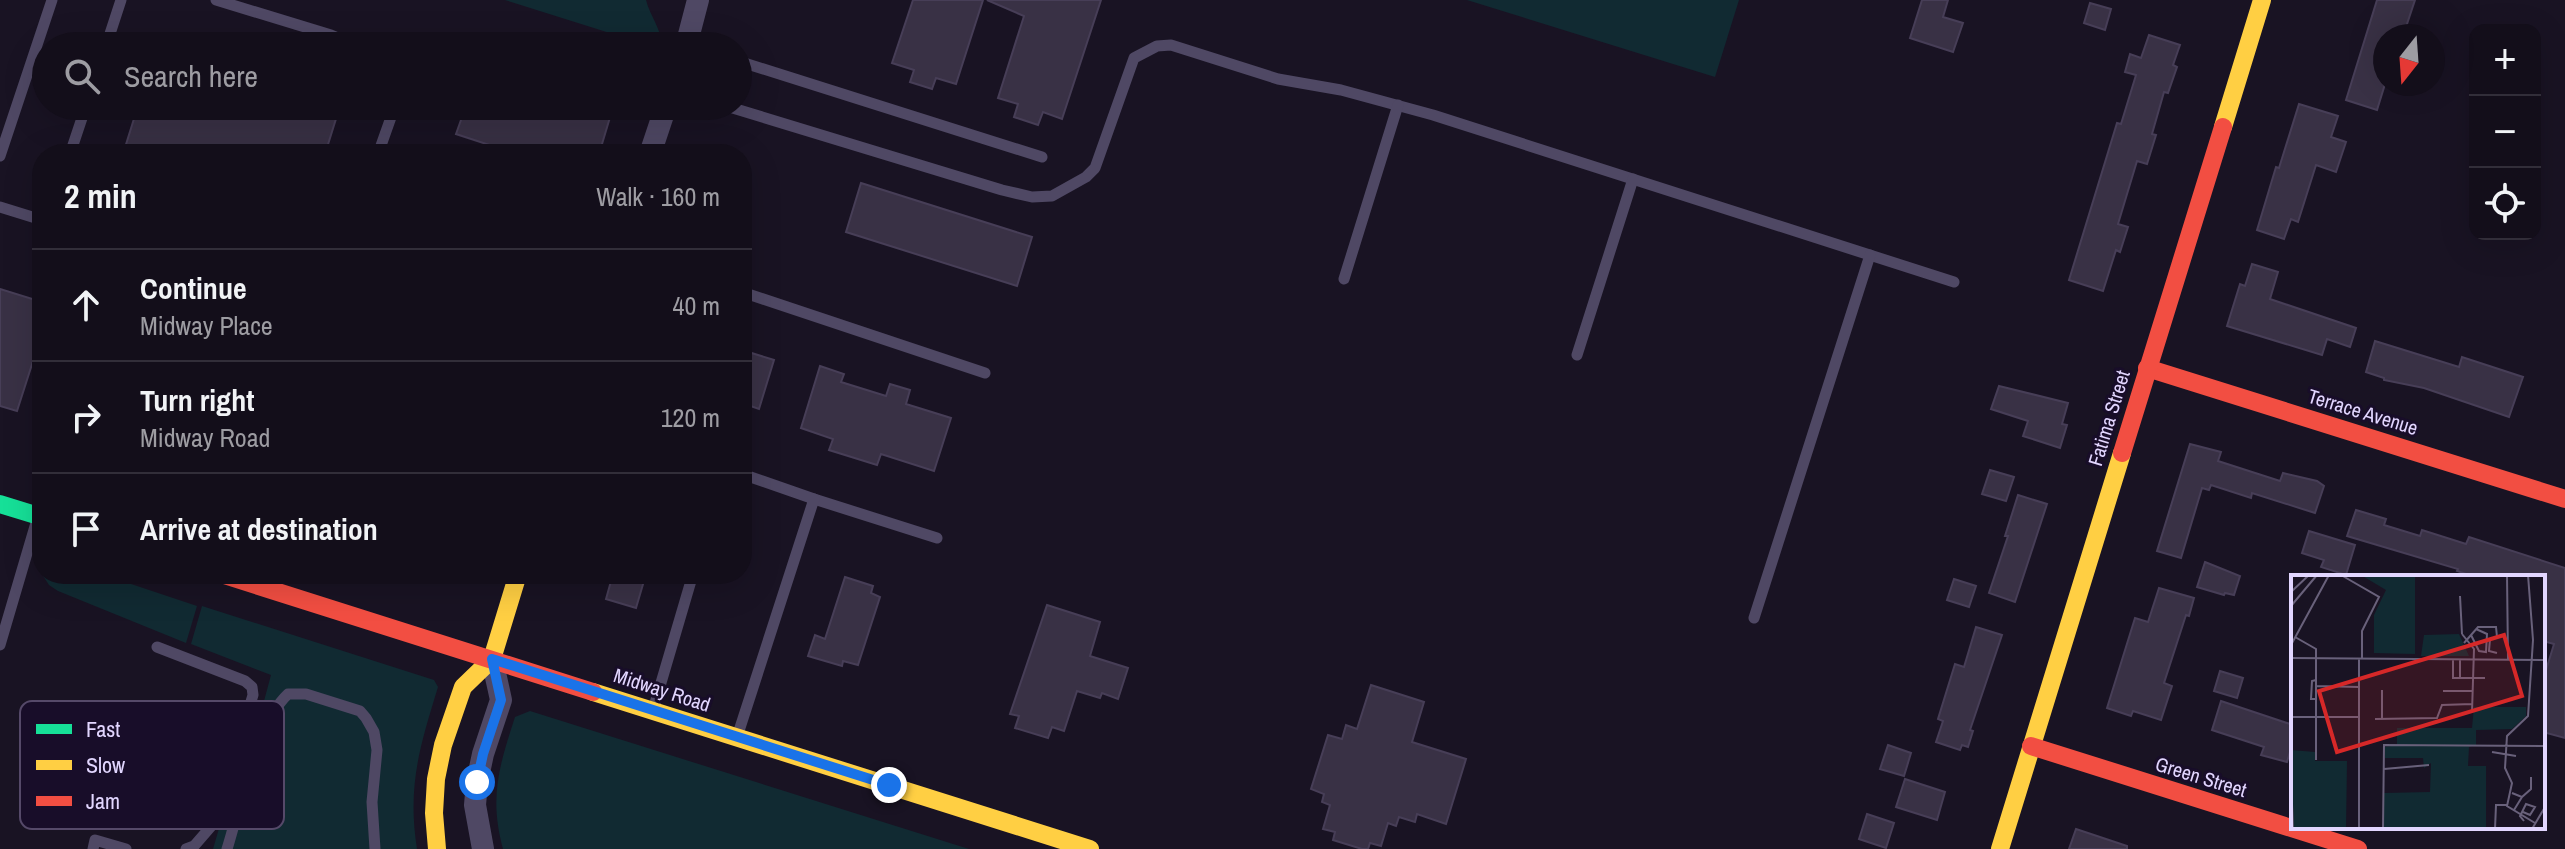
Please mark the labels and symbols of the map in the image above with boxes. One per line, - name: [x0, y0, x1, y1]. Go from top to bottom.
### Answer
- north arrow: [2373, 24, 2445, 96]
- street label: Fatima Street: [2081, 366, 2136, 469]
- street label: Terrace Avenue: [2305, 382, 2421, 441]
- inset map: [2291, 575, 2545, 829]
- street label: Midway Road: [610, 661, 714, 718]
- legend: [20, 701, 284, 829]
- text: Fast: [86, 714, 120, 744]
- text: Slow: [86, 750, 125, 780]
- street label: Green Street: [2152, 750, 2250, 803]
- route start: [459, 764, 495, 800]
- route end: [871, 767, 907, 803]
- text: Jam: [86, 786, 120, 816]

